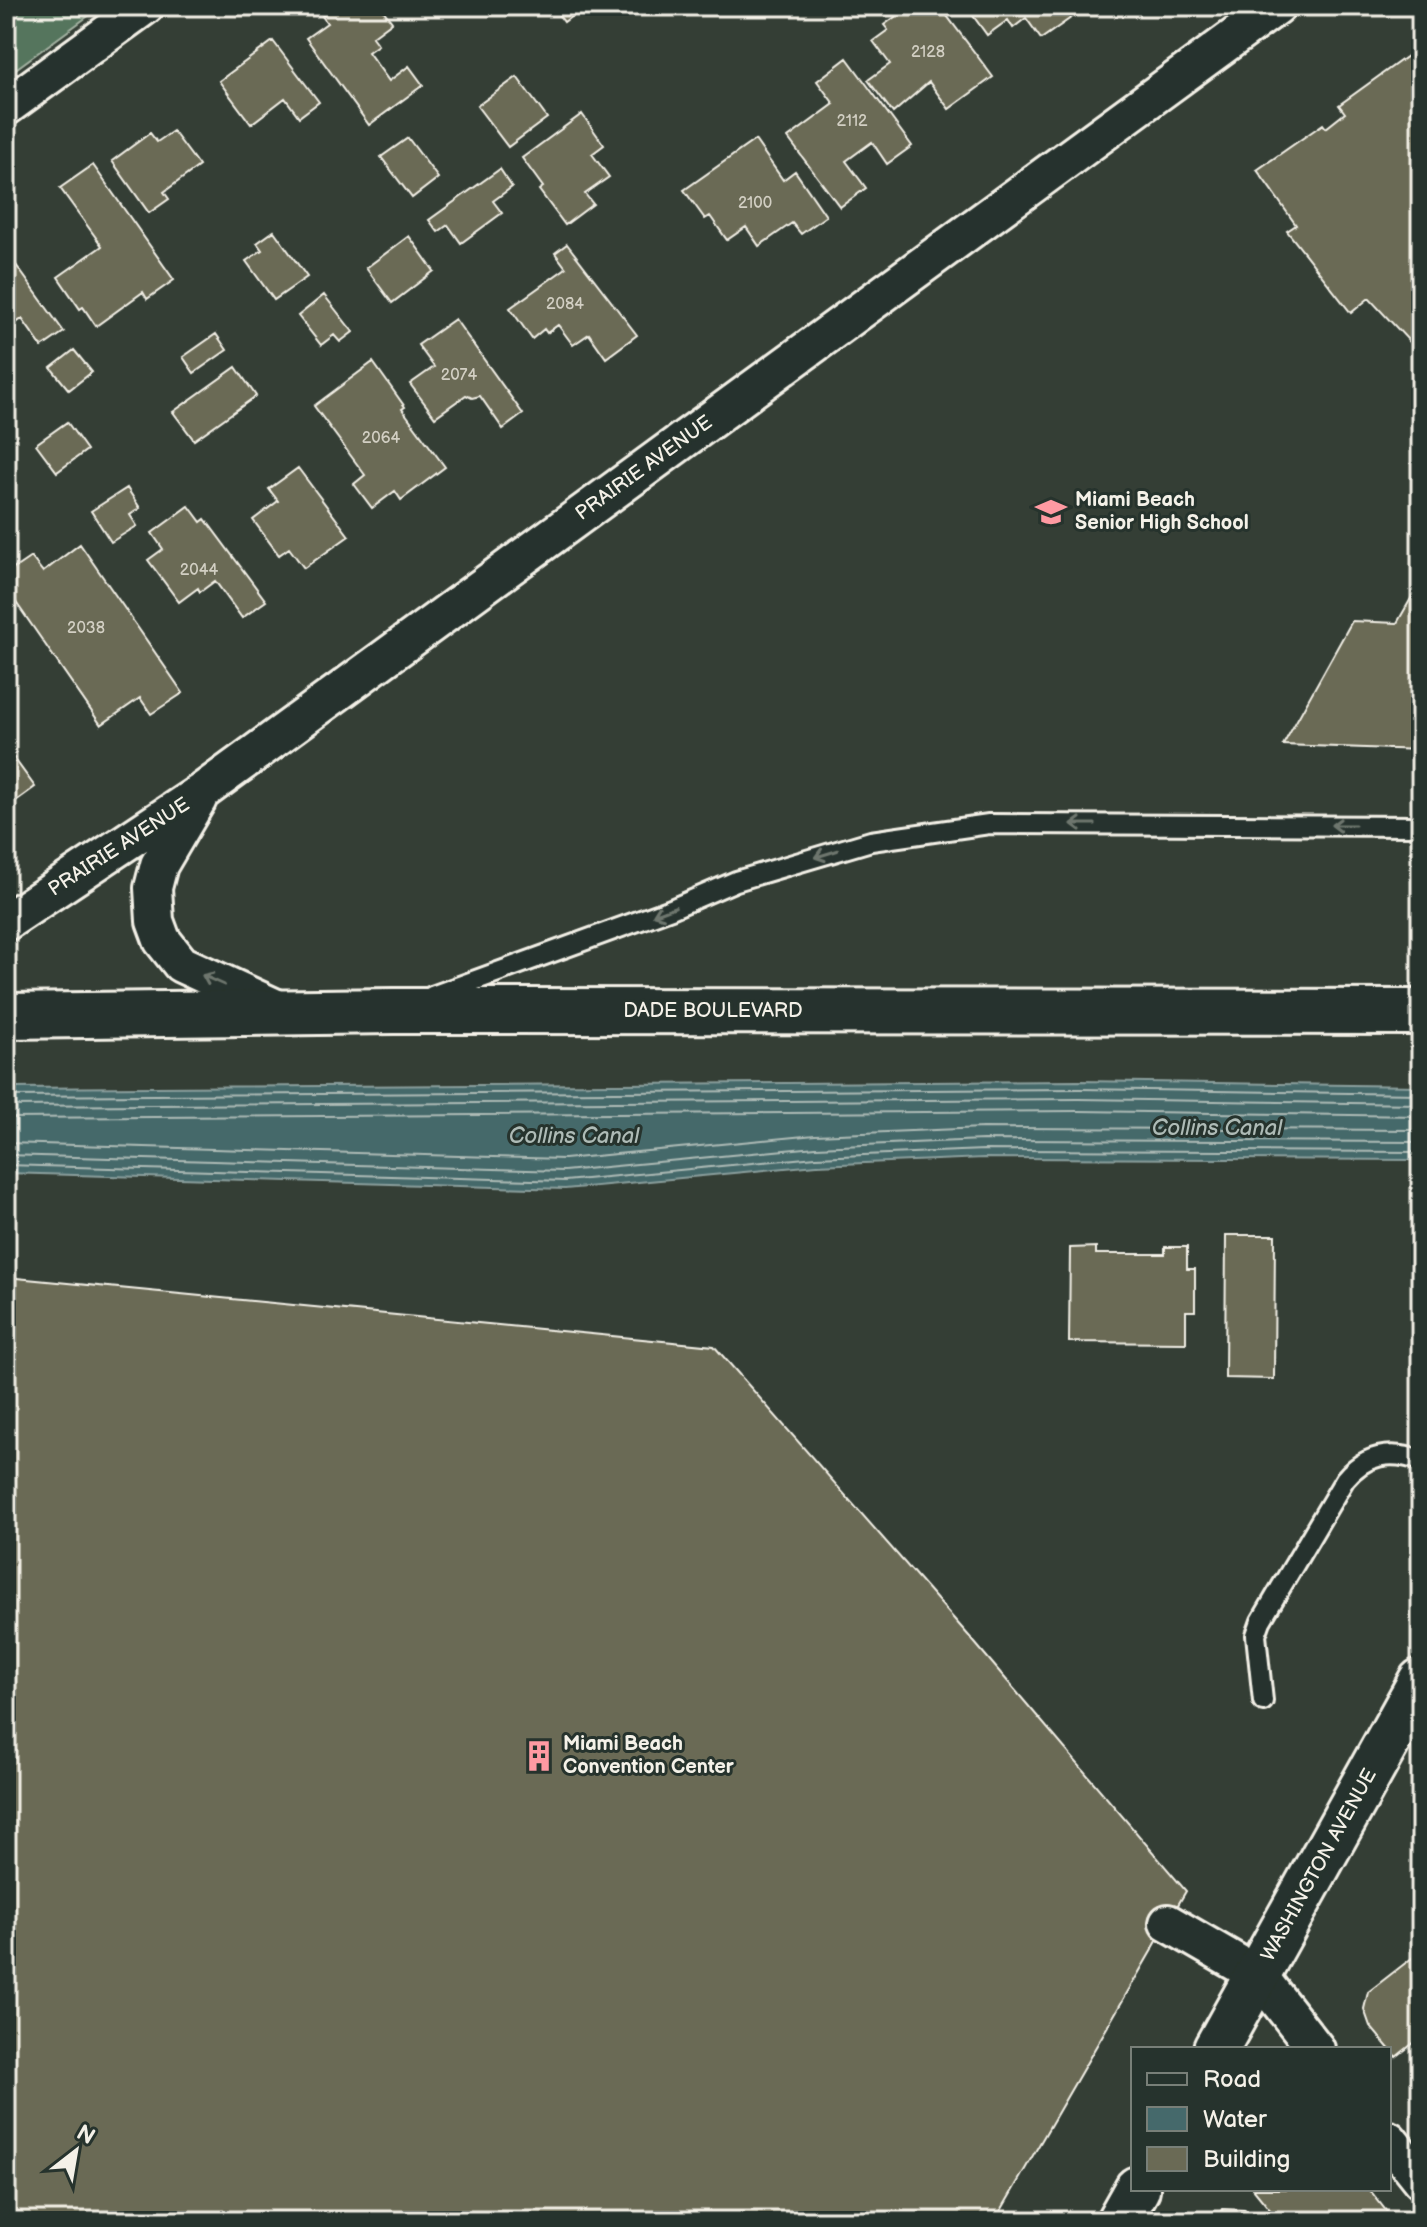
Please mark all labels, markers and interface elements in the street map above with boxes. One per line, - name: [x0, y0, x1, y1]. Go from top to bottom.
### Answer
- house number: 2128: [911, 43, 945, 62]
- house number: 2112: [836, 112, 868, 131]
- house number: 2100: [738, 194, 772, 213]
- house number: 2084: [546, 295, 584, 314]
- house number: 2074: [441, 366, 477, 385]
- street label: PRAIRIE AVENUE: [571, 410, 717, 526]
- house number: 2064: [362, 429, 400, 448]
- place label: Miami Beach Senior High School: [1075, 488, 1249, 535]
- school or university icon: Miami Beach Senior High School: [1034, 495, 1068, 529]
- house number: 2044: [180, 561, 218, 580]
- house number: 2038: [67, 619, 105, 638]
- street label: PRAIRIE AVENUE: [44, 793, 194, 901]
- one-way arrow: [1070, 816, 1097, 832]
- one-way arrow: [1330, 817, 1357, 833]
- one-way arrow: [814, 847, 840, 862]
- one-way arrow: [652, 905, 677, 919]
- one-way arrow: [201, 972, 225, 987]
- street label: DADE BOULEVARD: [623, 999, 803, 1023]
- water label: Collins Canal: [1152, 1115, 1283, 1142]
- water label: Collins Canal: [509, 1123, 640, 1150]
- place label: Miami Beach Convention Center: [563, 1732, 735, 1779]
- building icon: Miami Beach Convention Center: [522, 1739, 556, 1773]
- street label: WASHINGTON AVENUE: [1256, 1765, 1382, 1965]
- legend: [1131, 2047, 1391, 2191]
- text: Road: [1203, 2065, 1261, 2094]
- text: Water: [1203, 2105, 1267, 2134]
- north arrow: [36, 2111, 116, 2191]
- text: N: [71, 2119, 100, 2151]
- text: Building: [1203, 2145, 1290, 2174]

